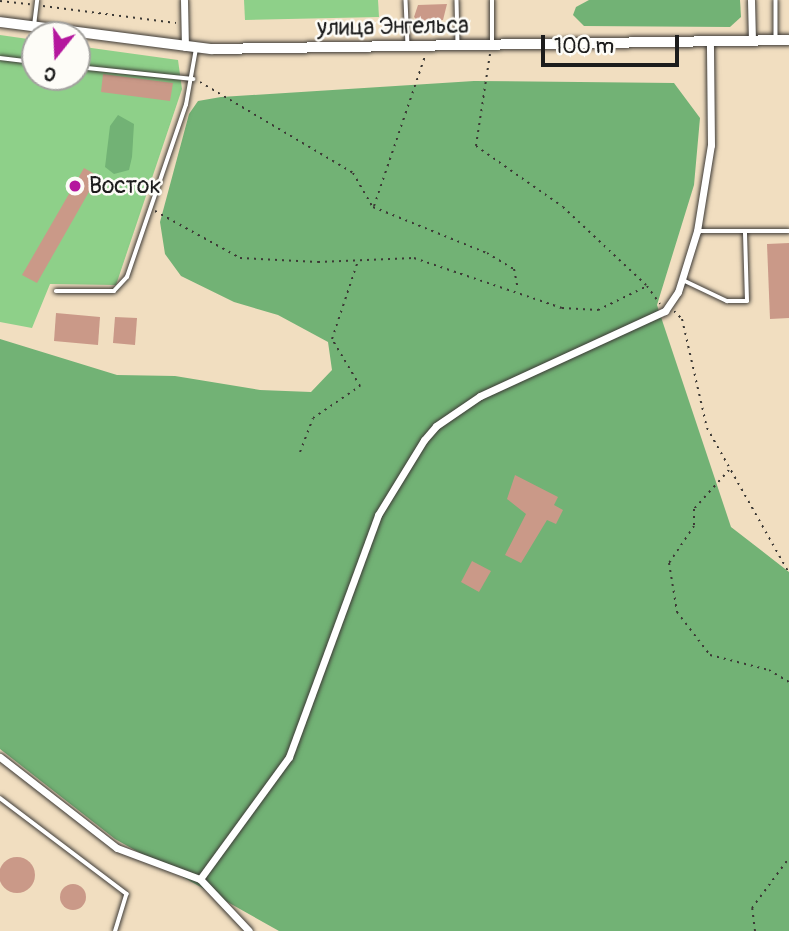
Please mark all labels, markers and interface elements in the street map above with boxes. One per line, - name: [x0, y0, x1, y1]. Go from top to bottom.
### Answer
- street label: улица Энгельса: [317, 12, 469, 42]
- north arrow: [21, 21, 91, 91]
- scale bar: [544, 21, 682, 65]
- text: 100 m: [554, 33, 614, 60]
- text: С: [41, 61, 59, 87]
- place label: Восток: [89, 172, 161, 200]
- marker: Восток: [67, 178, 83, 194]

